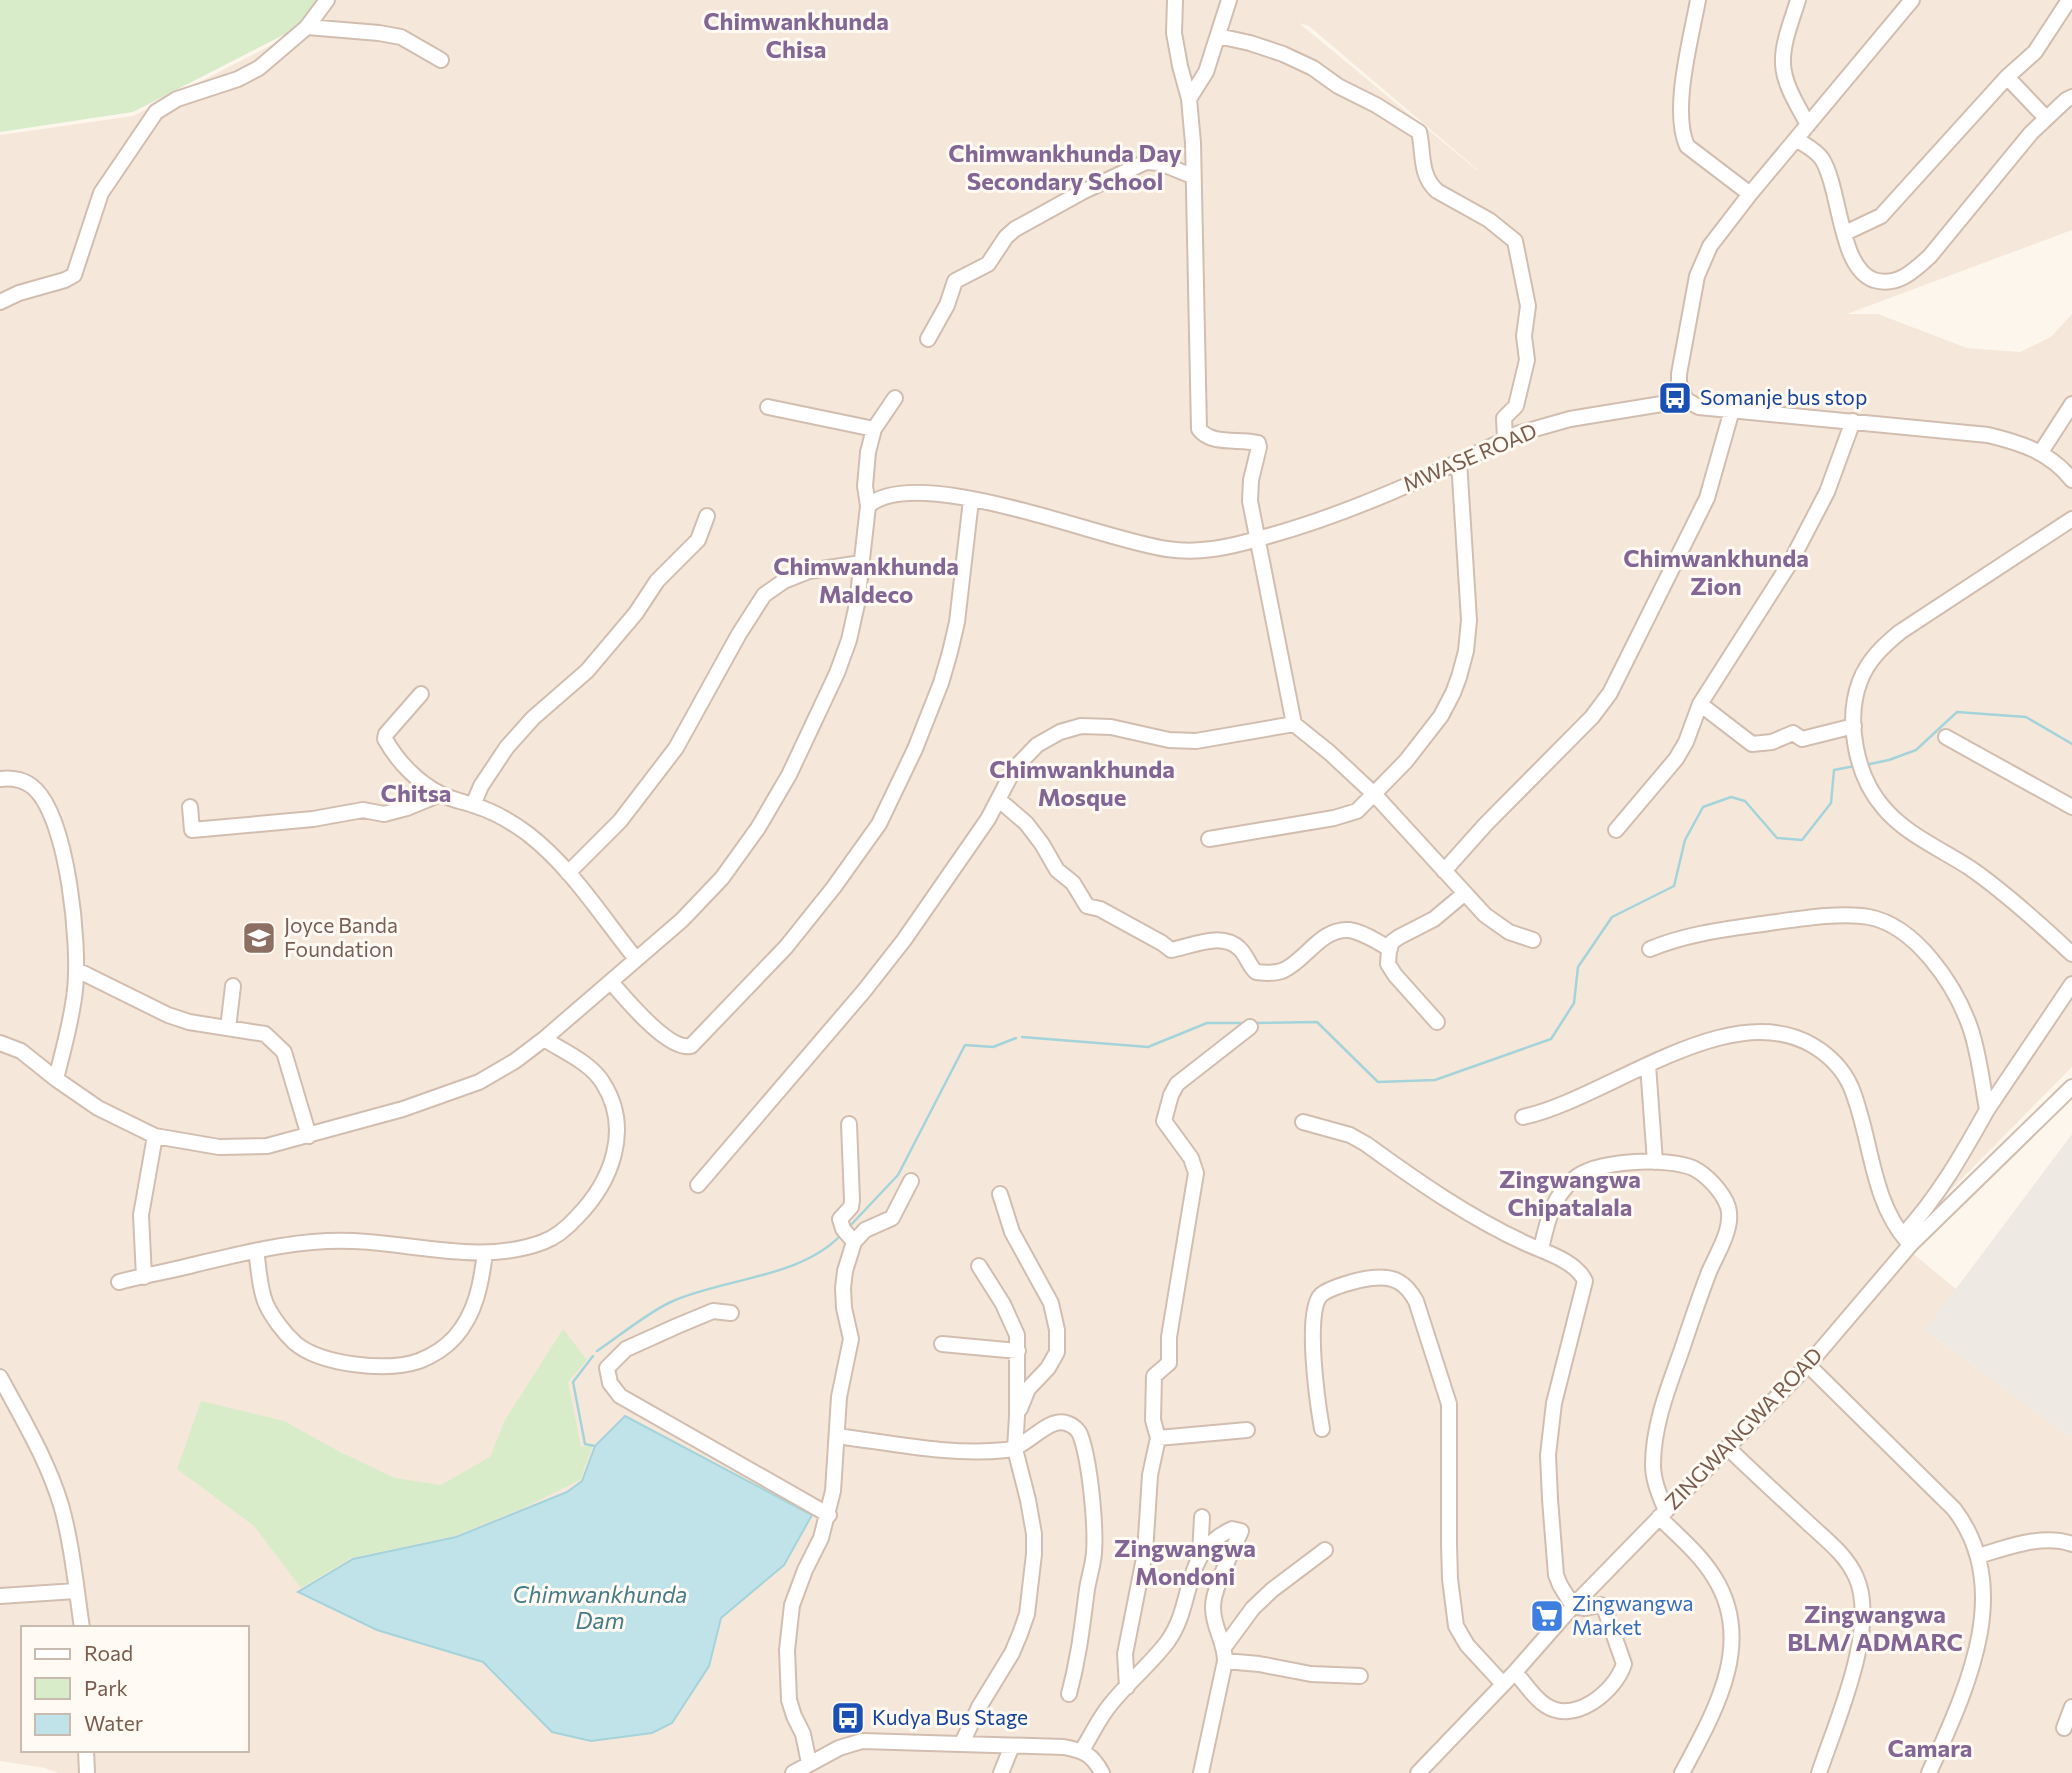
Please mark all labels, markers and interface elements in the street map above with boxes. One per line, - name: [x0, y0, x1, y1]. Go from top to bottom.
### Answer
- district label: Chimwankhunda Chisa: [703, 6, 889, 63]
- district label: Chimwankhunda Day Secondary School: [948, 138, 1182, 195]
- bus stop icon: Somanje bus stop: [1656, 379, 1694, 417]
- place label: Somanje bus stop: [1700, 384, 1867, 409]
- street label: MWASE ROAD: [1399, 417, 1540, 496]
- district label: Chimwankhunda Zion: [1623, 543, 1809, 600]
- district label: Chimwankhunda Maldeco: [773, 551, 959, 608]
- district label: Chimwankhunda Mosque: [989, 754, 1175, 811]
- district label: Chitsa: [381, 778, 451, 807]
- place label: Joyce Banda Foundation: [284, 912, 398, 961]
- school or university icon: Joyce Banda Foundation: [240, 919, 278, 957]
- district label: Zingwangwa Chipatalala: [1499, 1164, 1641, 1221]
- street label: ZINGWANGWA ROAD: [1659, 1342, 1827, 1514]
- district label: Zingwangwa Mondoni: [1114, 1533, 1256, 1590]
- water label: Chimwankhunda Dam: [513, 1580, 687, 1634]
- place label: Zingwangwa Market: [1572, 1590, 1694, 1639]
- supermarket icon: Zingwangwa Market: [1528, 1597, 1566, 1635]
- district label: Zingwangwa BLM/ ADMARC: [1787, 1599, 1963, 1656]
- legend: [21, 1626, 248, 1752]
- text: Road: [84, 1640, 133, 1665]
- text: Park: [84, 1675, 128, 1700]
- bus stop icon: Kudya Bus Stage: [829, 1699, 867, 1737]
- place label: Kudya Bus Stage: [872, 1704, 1028, 1729]
- text: Water: [84, 1710, 143, 1735]
- district label: Camara: [1888, 1733, 1972, 1762]

